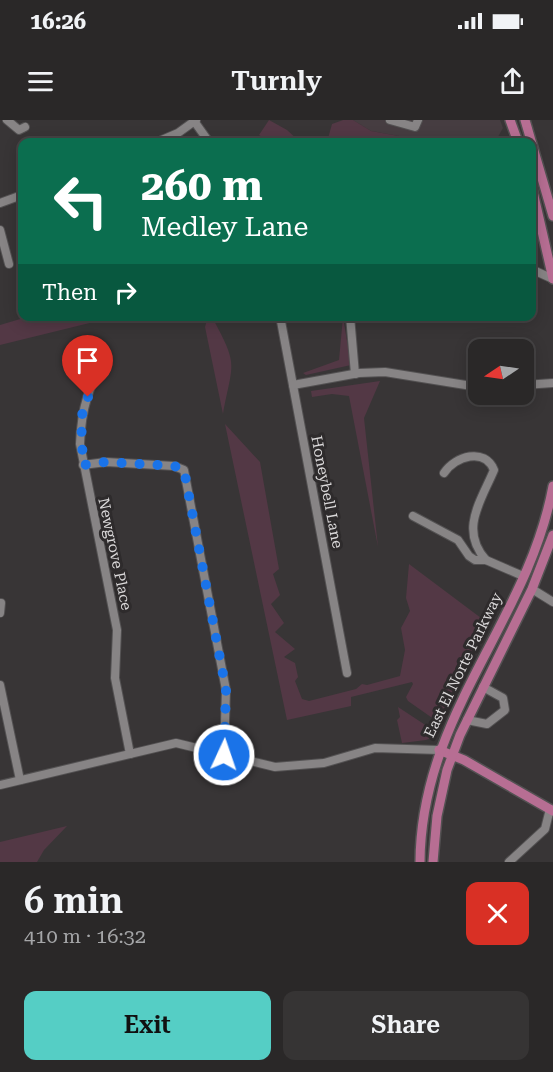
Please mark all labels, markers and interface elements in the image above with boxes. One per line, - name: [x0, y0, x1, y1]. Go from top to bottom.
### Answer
- text: 16:26: [30, 9, 86, 34]
- icon: menu: [24, 65, 57, 98]
- text: Turnly: [231, 65, 322, 97]
- icon: share: [496, 65, 529, 98]
- text: 260 m: [141, 161, 263, 210]
- icon: left: [42, 162, 120, 240]
- text: Medley Lane: [141, 211, 308, 243]
- icon: right: [109, 276, 142, 309]
- text: Then: [42, 280, 97, 305]
- pin: [62, 335, 113, 397]
- north arrow: [468, 339, 534, 405]
- map controls: [468, 339, 534, 405]
- icon: arrive: [71, 344, 104, 377]
- street label: Honeybell Lane: [307, 434, 347, 550]
- street label: Newgrove Place: [94, 496, 136, 612]
- street label: East El Norte Parkway: [420, 589, 506, 740]
- position arrow: [192, 723, 256, 787]
- text: 6 min: [24, 880, 123, 922]
- button: close: [466, 882, 529, 945]
- text: 410 m · 16:32: [24, 924, 146, 948]
- button: Exit: [24, 991, 271, 1060]
- button: Share: [283, 991, 529, 1060]

